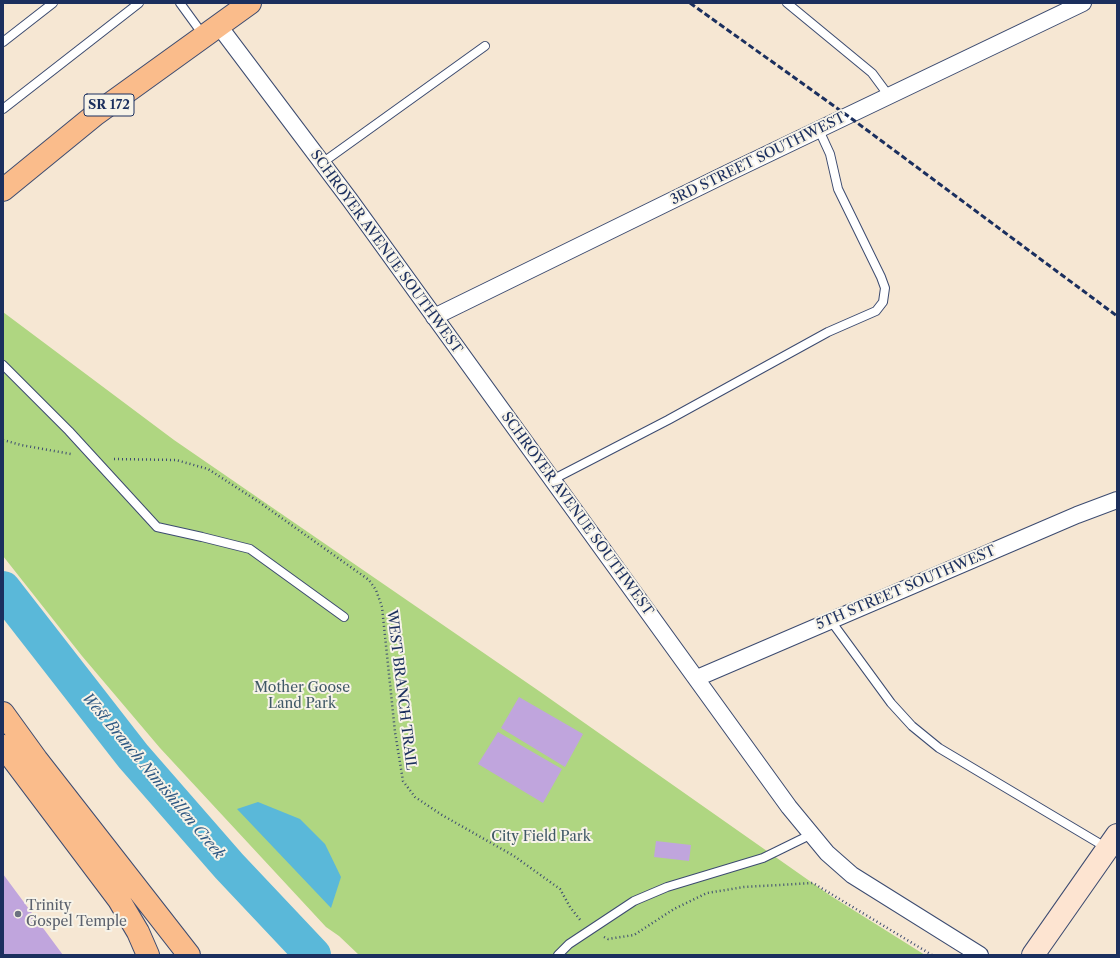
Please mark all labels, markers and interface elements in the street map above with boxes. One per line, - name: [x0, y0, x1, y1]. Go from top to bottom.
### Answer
- road number: SR 172: [84, 94, 134, 116]
- street label: 3RD STREET SOUTHWEST: [668, 109, 848, 209]
- street label: SCHROYER AVENUE SOUTHWEST: [306, 147, 466, 357]
- street label: SCHROYER AVENUE SOUTHWEST: [497, 409, 657, 619]
- street label: 5TH STREET SOUTHWEST: [814, 542, 998, 634]
- street label: WEST BRANCH TRAIL: [383, 609, 419, 771]
- park label: Mother Goose Land Park: [254, 680, 350, 712]
- water label: West Branch Nimishillen Creek: [78, 689, 228, 863]
- park label: City Field Park: [491, 829, 591, 845]
- place label: Trinity Gospel Temple: [26, 898, 127, 930]
- marker: Trinity Gospel Temple: [13, 909, 23, 919]

